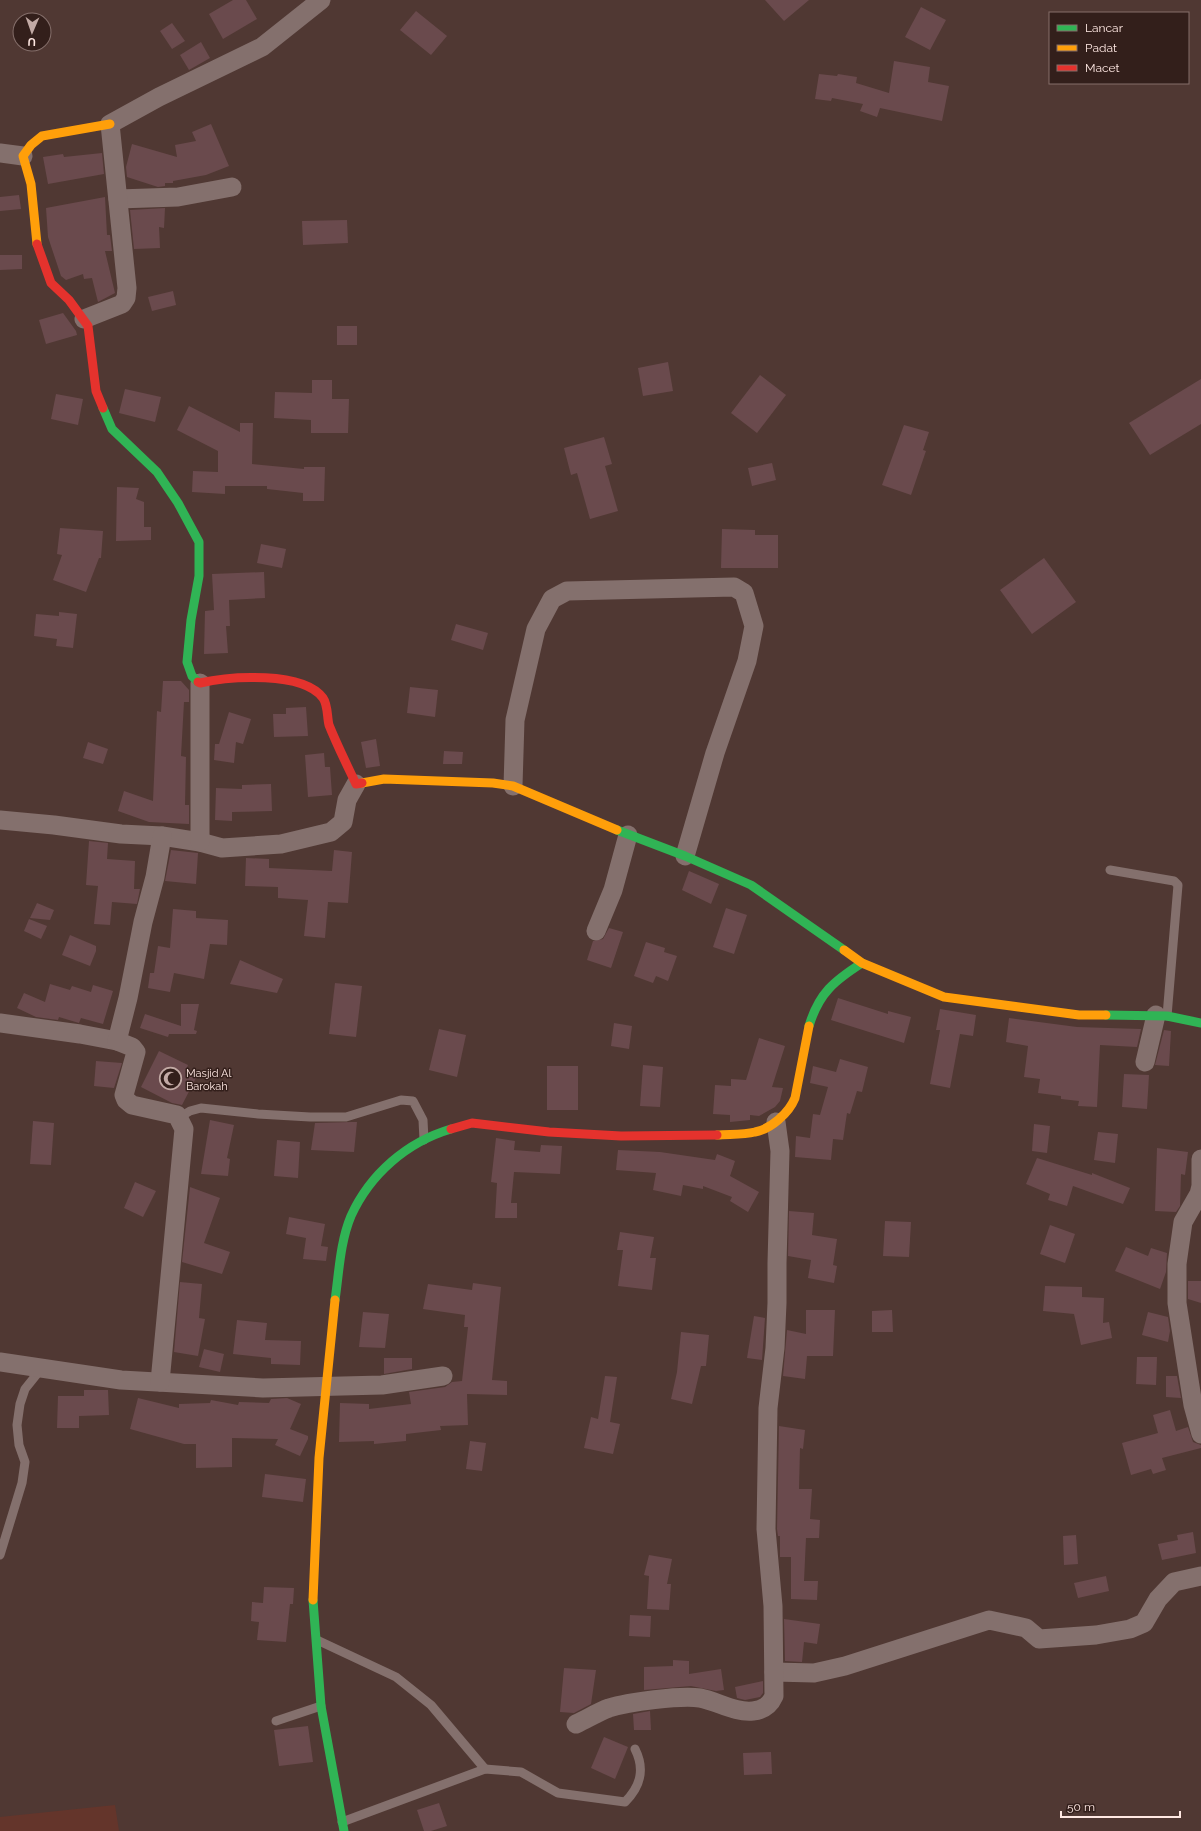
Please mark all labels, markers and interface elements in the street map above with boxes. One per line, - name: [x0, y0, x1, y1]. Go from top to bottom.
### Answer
- north arrow: [12, 12, 52, 52]
- legend: [1049, 12, 1189, 84]
- text: Lancar: [1085, 21, 1124, 35]
- text: U: [27, 35, 36, 48]
- text: Padat: [1085, 41, 1117, 55]
- text: Macet: [1085, 61, 1120, 75]
- mosque icon: Masjid Al Barokah: [157, 1066, 183, 1092]
- place label: Masjid Al Barokah: [186, 1067, 232, 1093]
- scale bar: [1061, 1793, 1180, 1819]
- text: 50 m: [1067, 1800, 1095, 1814]

